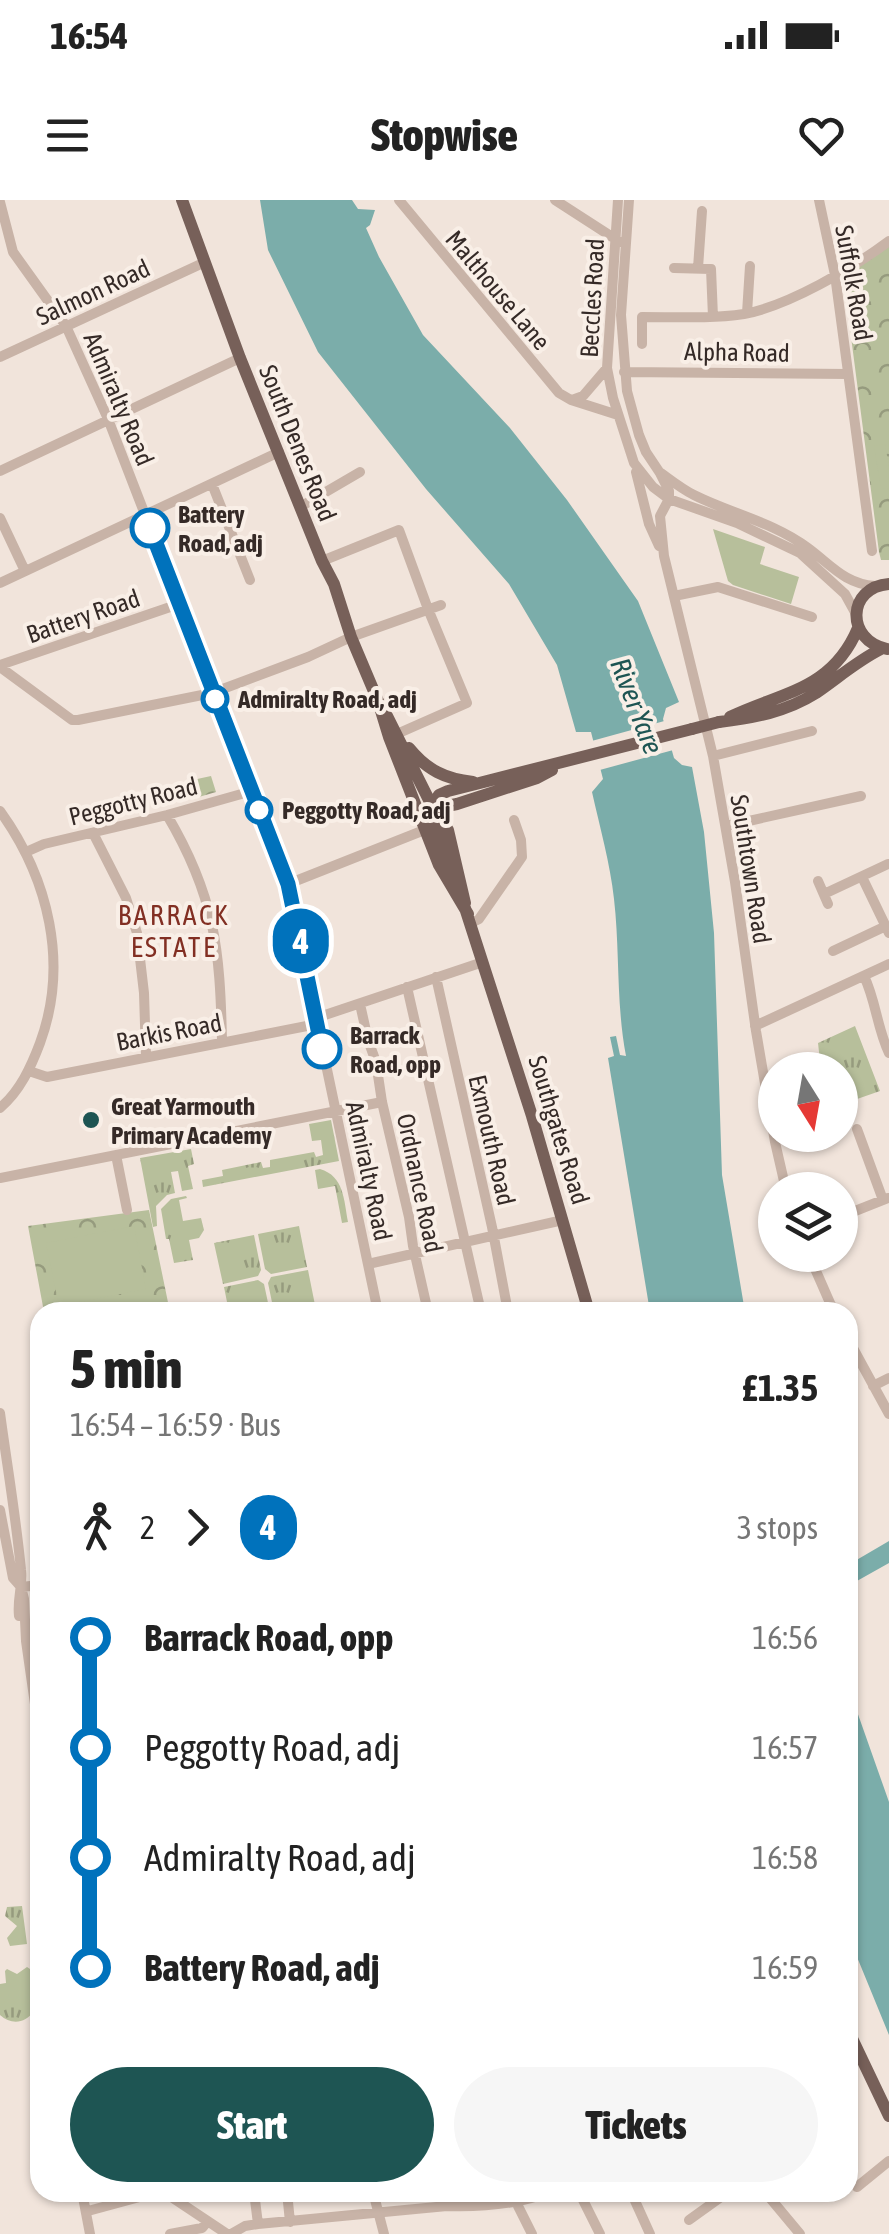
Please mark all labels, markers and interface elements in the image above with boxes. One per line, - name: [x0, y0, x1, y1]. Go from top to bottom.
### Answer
- text: 16:54: [50, 14, 128, 57]
- icon: menu: [40, 108, 95, 163]
- icon: heart: [794, 108, 849, 163]
- text: Stopwise: [371, 109, 518, 161]
- street label: Suffolk Road: [830, 223, 878, 343]
- street label: Malthouse Lane: [440, 225, 556, 355]
- street label: Beccles Road: [575, 238, 609, 358]
- street label: Salmon Road: [32, 254, 154, 330]
- street label: Admiralty Road: [78, 328, 160, 470]
- street label: Alpha Road: [684, 337, 790, 367]
- street label: South Denes Road: [254, 361, 342, 525]
- place label: Battery Road, adj: [178, 500, 263, 557]
- marker: Battery Road, adj: [131, 509, 169, 547]
- street label: Battery Road: [23, 584, 143, 648]
- water label: River Yare: [604, 653, 670, 759]
- place label: Admiralty Road, adj: [237, 685, 417, 713]
- marker: Admiralty Road, adj: [202, 686, 228, 712]
- street label: Peggotty Road: [66, 772, 200, 830]
- street label: Southtown Road: [725, 793, 777, 945]
- place label: Peggotty Road, adj: [282, 796, 451, 824]
- marker: Peggotty Road, adj: [246, 797, 272, 823]
- district label: BARRACK ESTATE: [118, 899, 230, 963]
- line badge: 4: [268, 908, 334, 974]
- text: 4: [293, 921, 309, 961]
- street label: Barkis Road: [114, 1008, 224, 1056]
- place label: Barrack Road, opp: [350, 1021, 441, 1078]
- marker: Barrack Road, opp: [303, 1030, 341, 1068]
- street label: Southgates Road: [523, 1052, 595, 1208]
- north arrow: [758, 1052, 858, 1152]
- map controls: [758, 1052, 858, 1272]
- street label: Exmouth Road: [463, 1072, 521, 1208]
- place label: Great Yarmouth Primary Academy: [111, 1092, 272, 1149]
- street label: Admiralty Road: [341, 1099, 397, 1243]
- marker: Great Yarmouth Primary Academy: [80, 1109, 102, 1131]
- street label: Ordnance Road: [392, 1111, 448, 1255]
- button: layers: [758, 1172, 858, 1272]
- text: 5 min: [70, 1337, 182, 1400]
- text: £1.35: [742, 1366, 818, 1409]
- text: 16:54 – 16:59 · Bus: [70, 1406, 281, 1443]
- icon: walk: [70, 1500, 125, 1555]
- icon: forward: [170, 1500, 225, 1555]
- text: 4: [260, 1507, 277, 1547]
- text: 2: [140, 1509, 155, 1546]
- text: 3 stops: [737, 1509, 818, 1546]
- text: Barrack Road, opp: [144, 1616, 393, 1659]
- text: 16:56: [752, 1619, 818, 1656]
- text: Peggotty Road, adj: [144, 1726, 400, 1769]
- text: 16:57: [752, 1729, 818, 1766]
- text: Admiralty Road, adj: [144, 1836, 416, 1879]
- text: 16:58: [752, 1839, 818, 1876]
- text: Battery Road, adj: [144, 1946, 379, 1989]
- text: 16:59: [752, 1949, 818, 1986]
- button: Start: [70, 2067, 434, 2182]
- button: Tickets: [454, 2067, 818, 2182]

